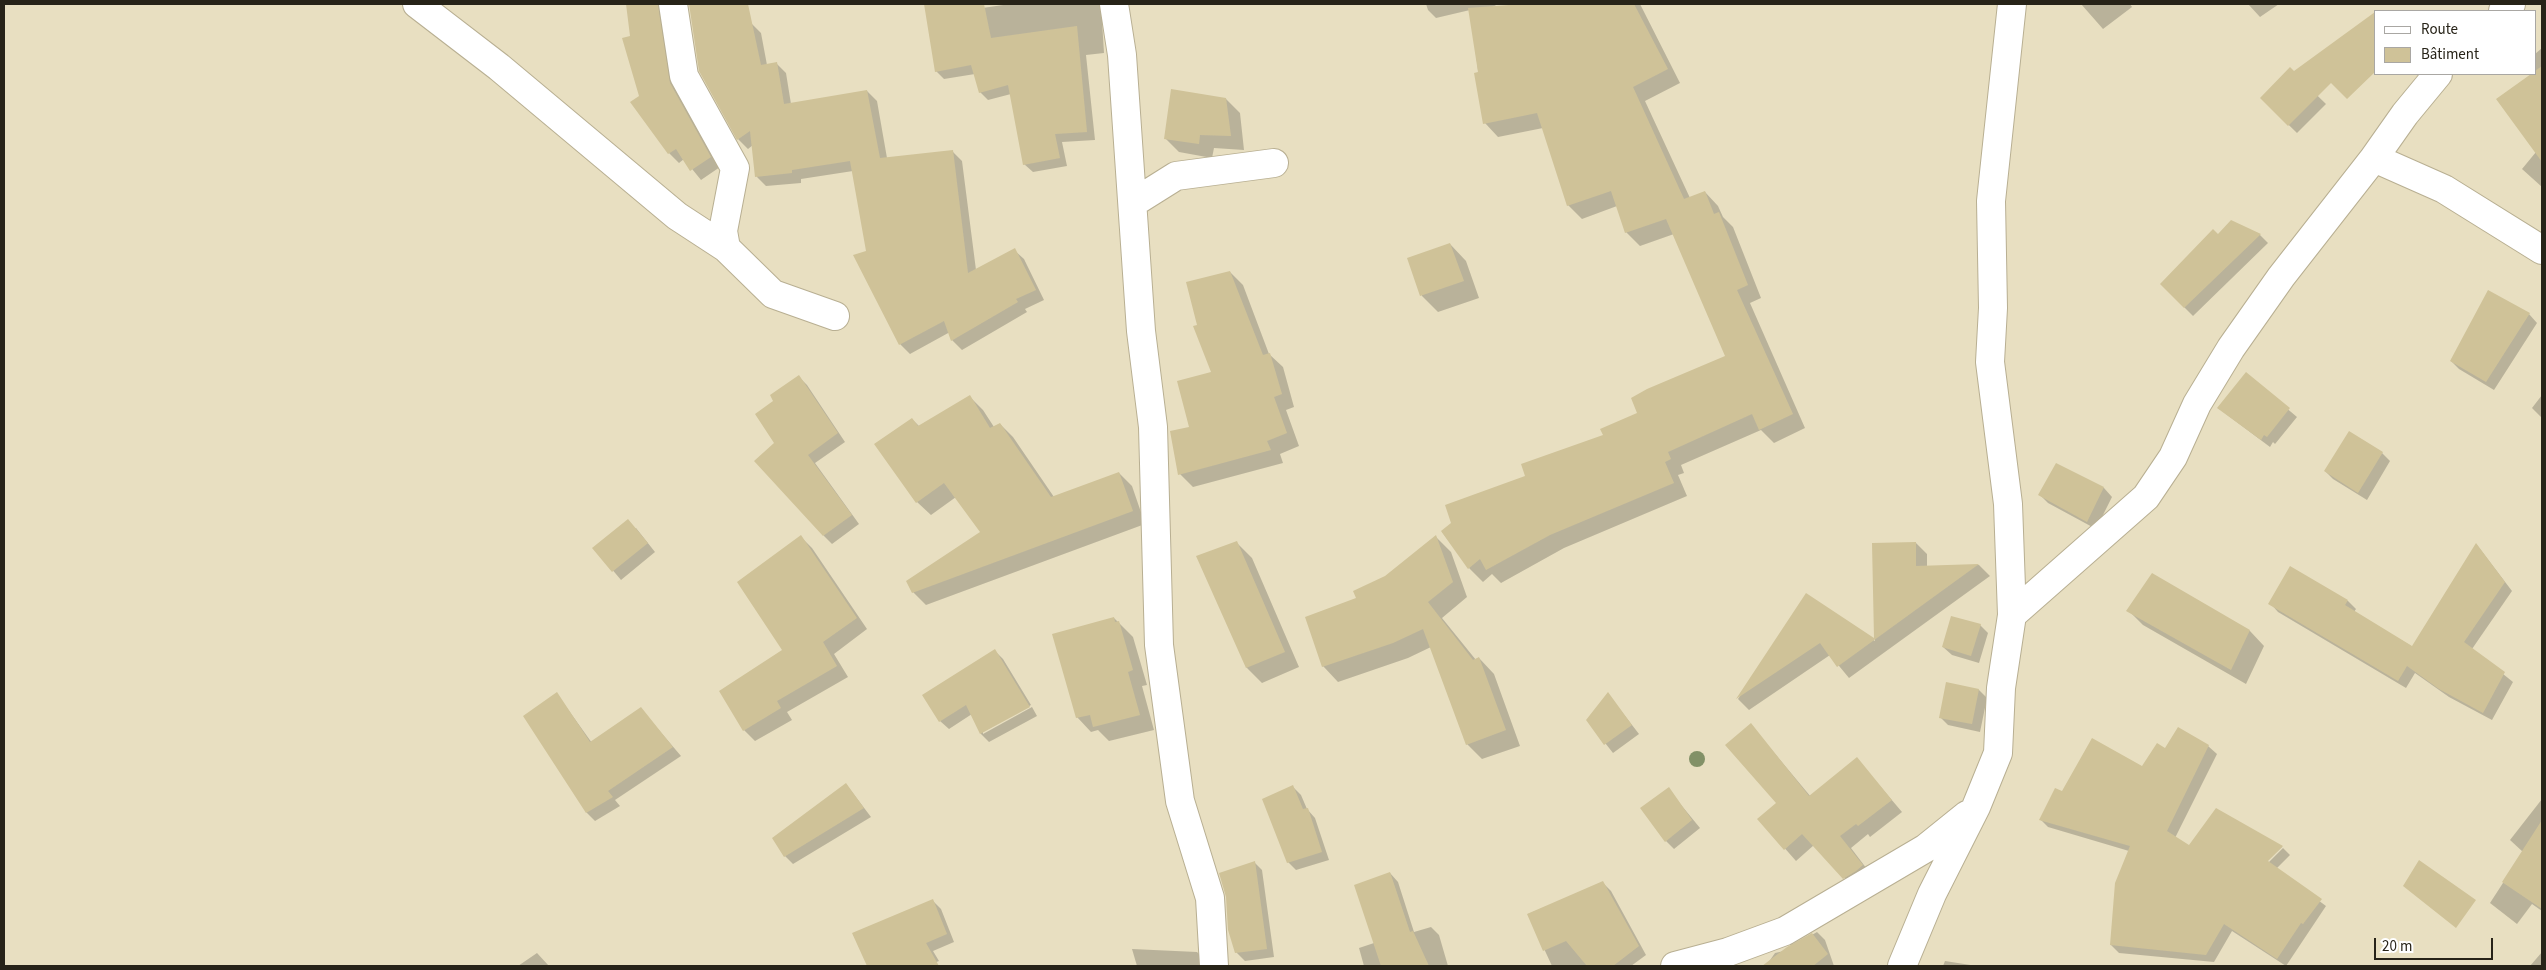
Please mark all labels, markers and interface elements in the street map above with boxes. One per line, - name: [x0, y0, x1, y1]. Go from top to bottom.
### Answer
- legend: [2374, 10, 2536, 75]
- text: Route: [2421, 19, 2458, 40]
- text: Bâtiment: [2421, 44, 2479, 65]
- scale bar: [2376, 928, 2495, 960]
- text: 20 m: [2382, 936, 2412, 957]

